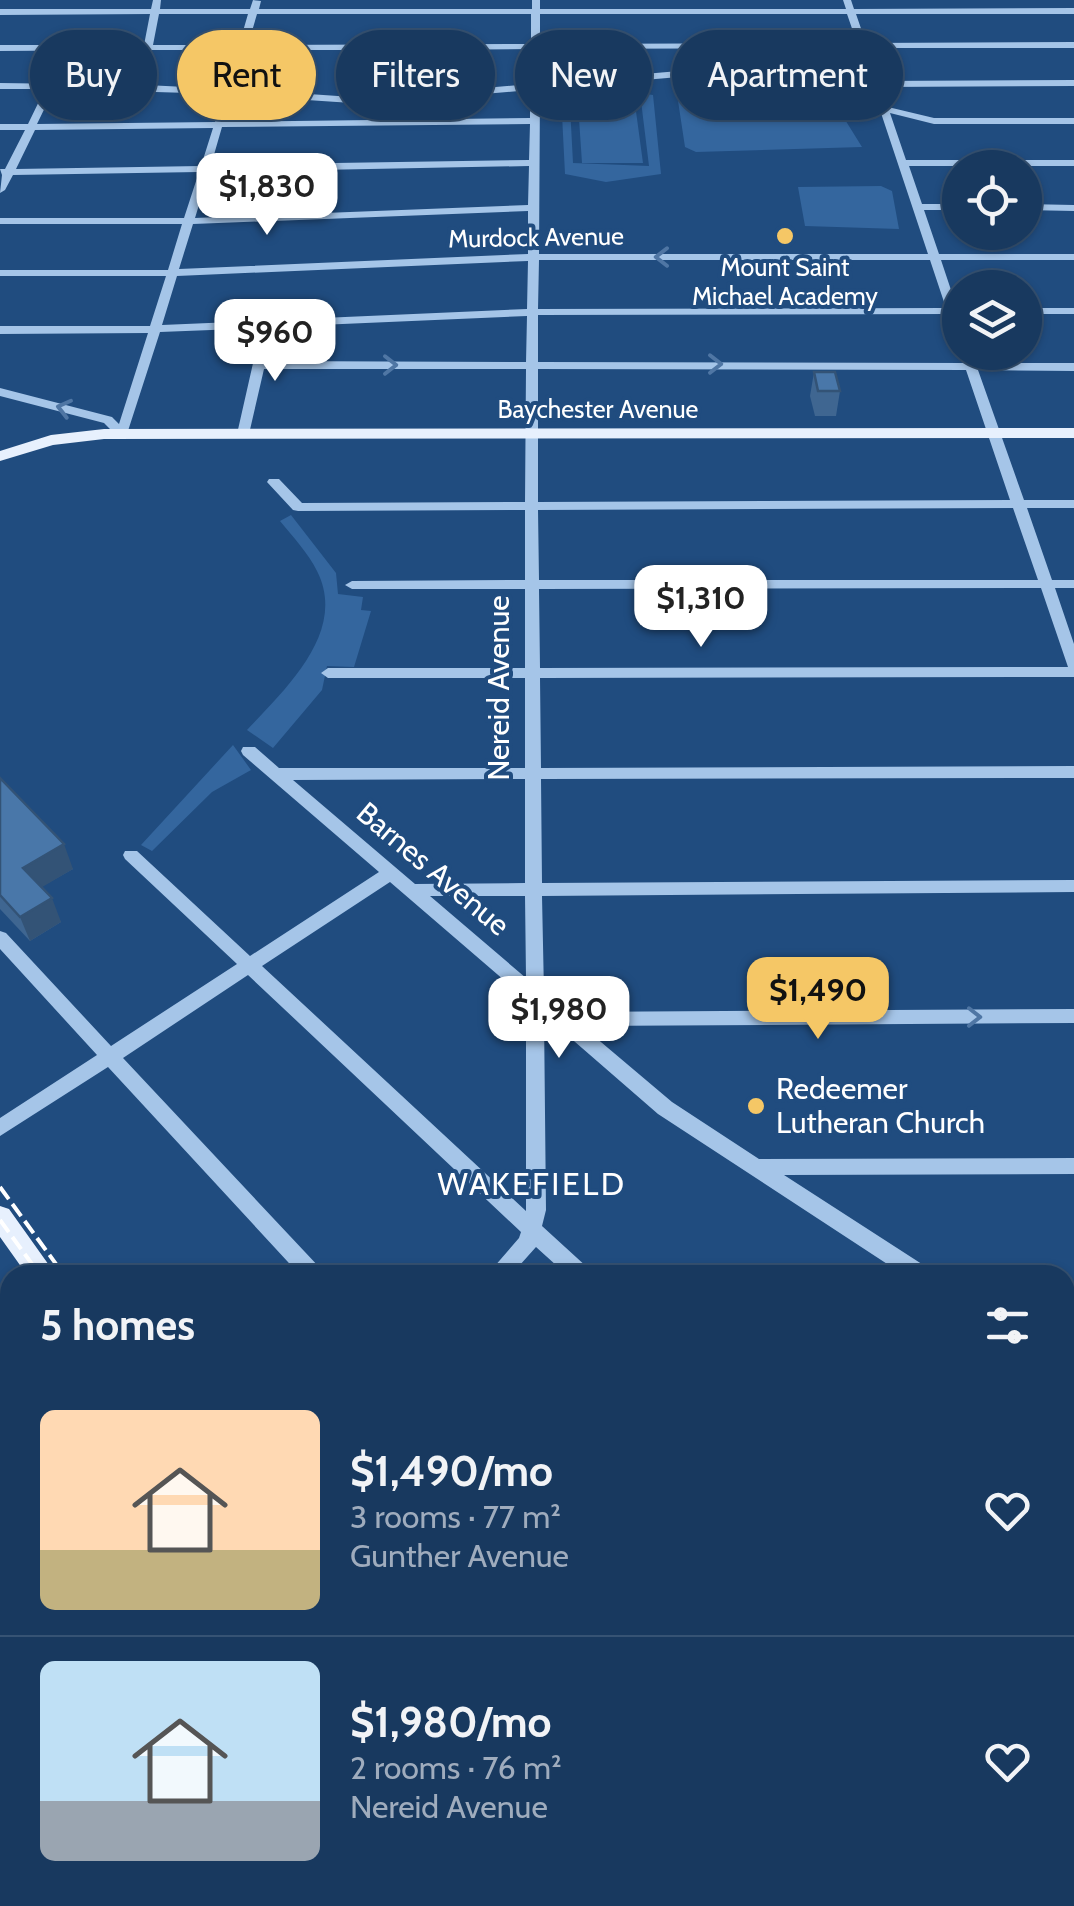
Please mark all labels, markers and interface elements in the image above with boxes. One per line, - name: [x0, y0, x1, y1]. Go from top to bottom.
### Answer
- chip: Buy: [30, 30, 157, 120]
- chip: Rent: [177, 30, 316, 120]
- chip: Filters: [336, 30, 495, 120]
- chip: New: [515, 30, 652, 120]
- chip: Apartment: [672, 30, 903, 120]
- map controls: [942, 150, 1042, 370]
- button: locate: [942, 150, 1042, 250]
- pin: $1,830: [186, 153, 348, 238]
- text: $1,830: [219, 166, 315, 205]
- street label: Murdock Avenue: [448, 220, 624, 254]
- marker: Mount Saint Michael Academy: [774, 225, 796, 247]
- one-way arrow: [654, 246, 670, 268]
- place label: Mount Saint Michael Academy: [692, 252, 878, 311]
- button: layers: [942, 270, 1042, 370]
- pin: $960: [216, 299, 334, 384]
- text: $960: [236, 312, 314, 351]
- one-way arrow: [708, 353, 724, 375]
- one-way arrow: [384, 354, 399, 376]
- street label: Baychester Avenue: [498, 394, 699, 424]
- one-way arrow: [56, 399, 73, 420]
- pin: $1,310: [620, 565, 782, 650]
- text: $1,310: [656, 578, 746, 617]
- street label: Nereid Avenue: [480, 595, 517, 781]
- street label: Barnes Avenue: [349, 794, 517, 943]
- pin: $1,490: [737, 957, 899, 1042]
- text: $1,490: [769, 970, 867, 1009]
- pin: $1,980: [478, 976, 640, 1061]
- text: $1,980: [510, 989, 608, 1028]
- one-way arrow: [966, 1006, 982, 1028]
- place label: Redeemer Lutheran Church: [776, 1070, 985, 1141]
- marker: Redeemer Lutheran Church: [745, 1095, 767, 1117]
- district label: WAKEFIELD: [437, 1164, 627, 1203]
- icon: filters: [980, 1298, 1035, 1353]
- text: 5 homes: [40, 1299, 195, 1351]
- text: $1,490/mo: [350, 1445, 553, 1497]
- icon: home: [120, 1450, 240, 1570]
- icon: heart: [980, 1483, 1035, 1538]
- text: 3 rooms · 77 m²: [350, 1497, 561, 1536]
- text: Gunther Avenue: [350, 1536, 569, 1575]
- text: $1,980/mo: [350, 1696, 551, 1748]
- icon: home: [120, 1701, 240, 1821]
- icon: heart: [980, 1734, 1035, 1789]
- text: 2 rooms · 76 m²: [350, 1748, 562, 1787]
- text: Nereid Avenue: [350, 1787, 548, 1826]

